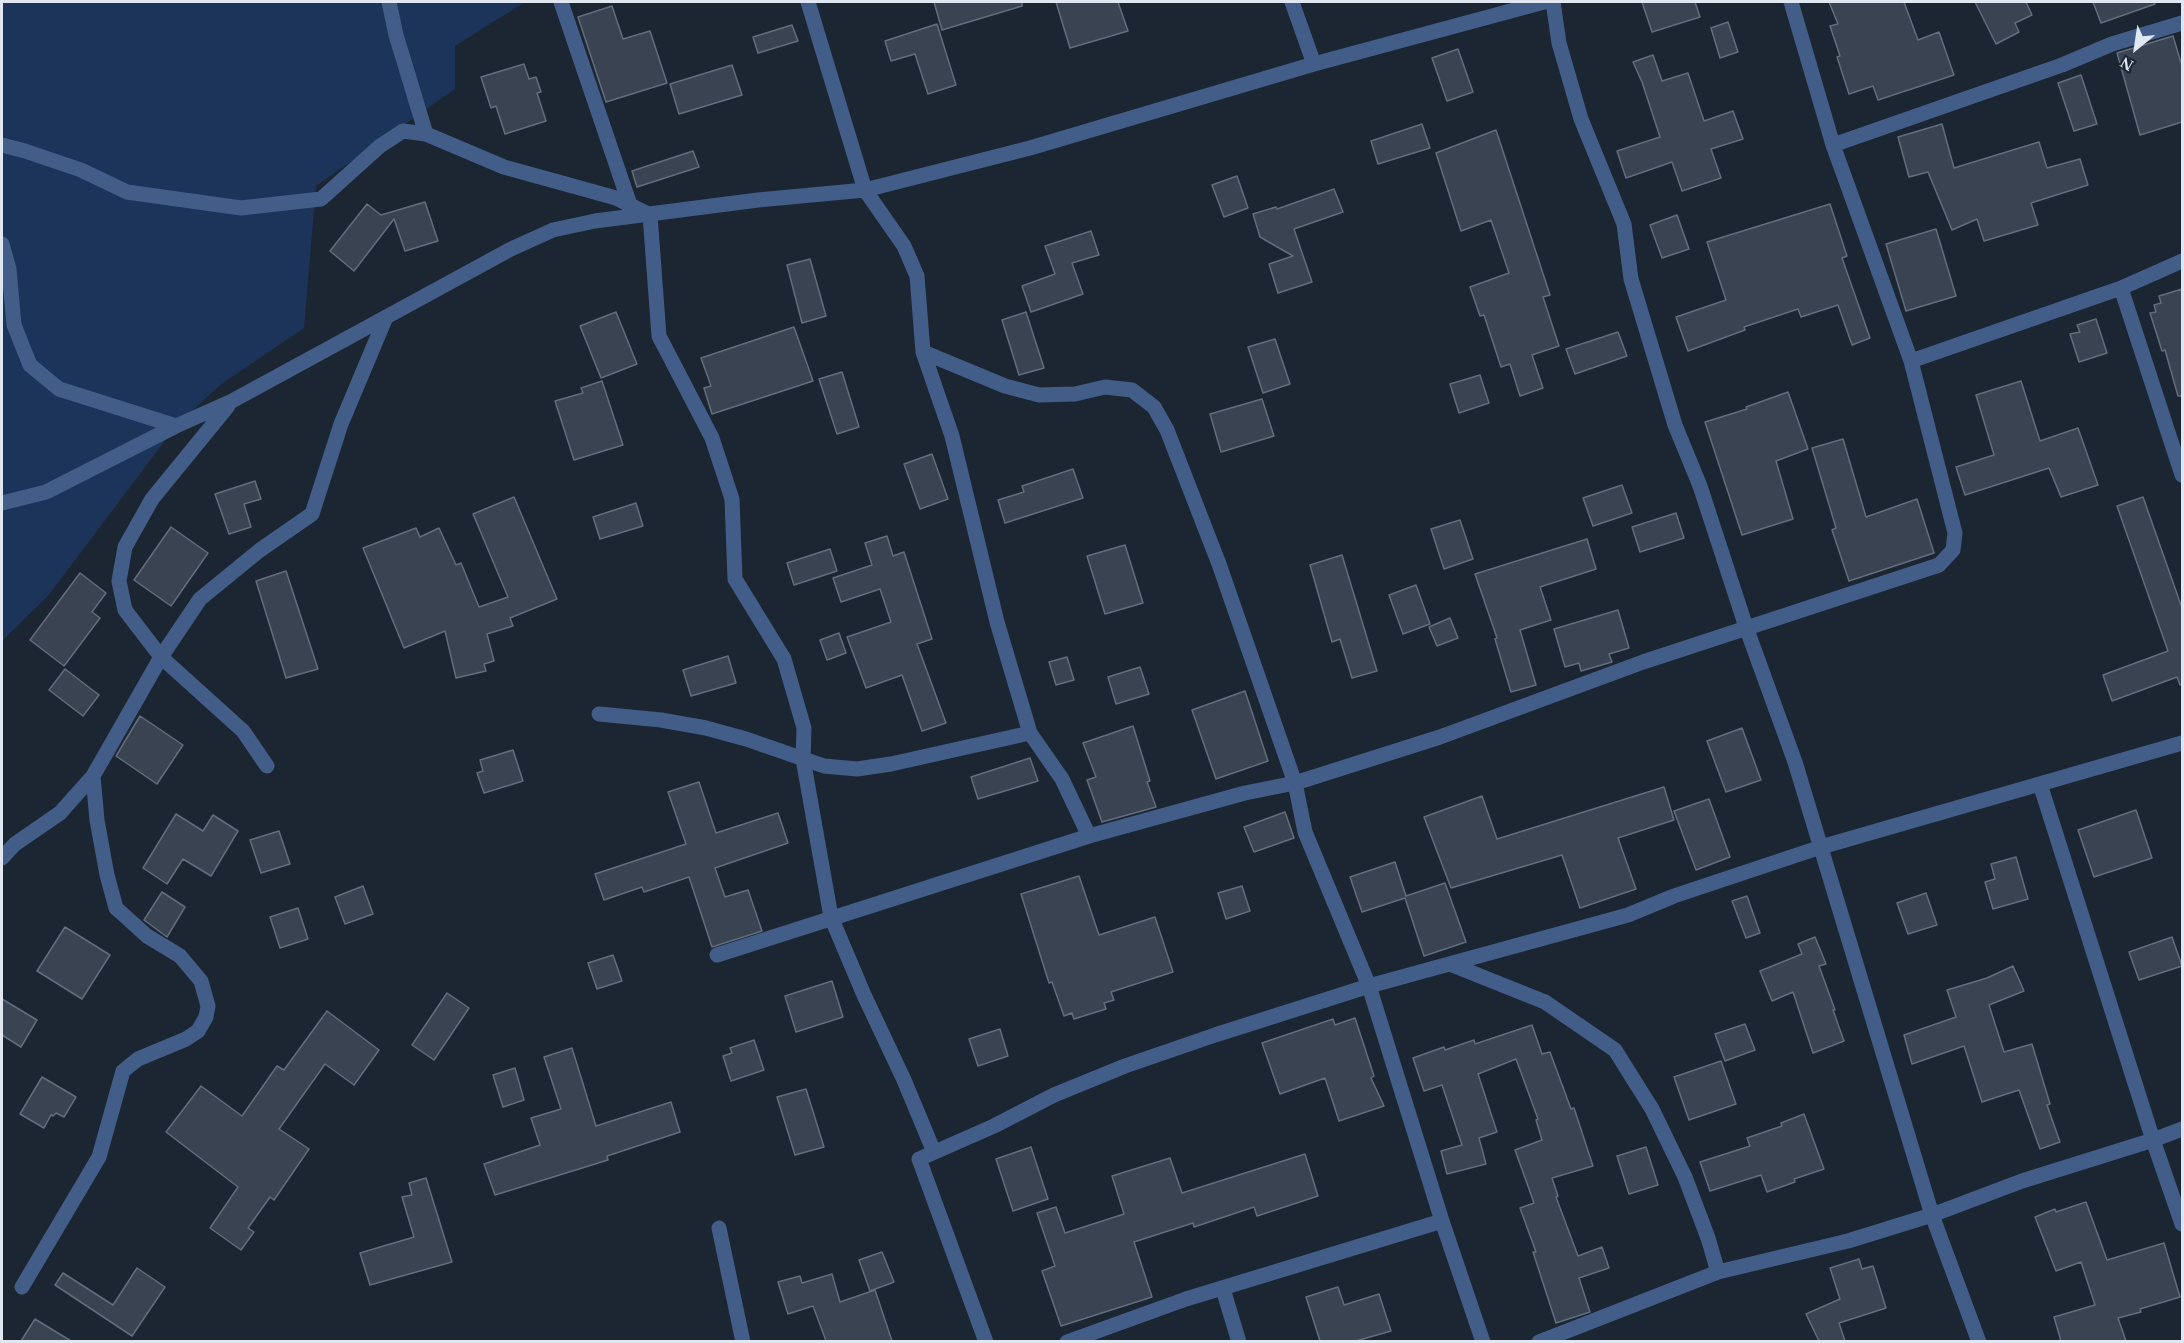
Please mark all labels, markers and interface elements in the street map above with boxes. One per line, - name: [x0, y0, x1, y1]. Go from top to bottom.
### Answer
- north arrow: [2106, 18, 2166, 78]
- text: N: [2117, 54, 2136, 74]

